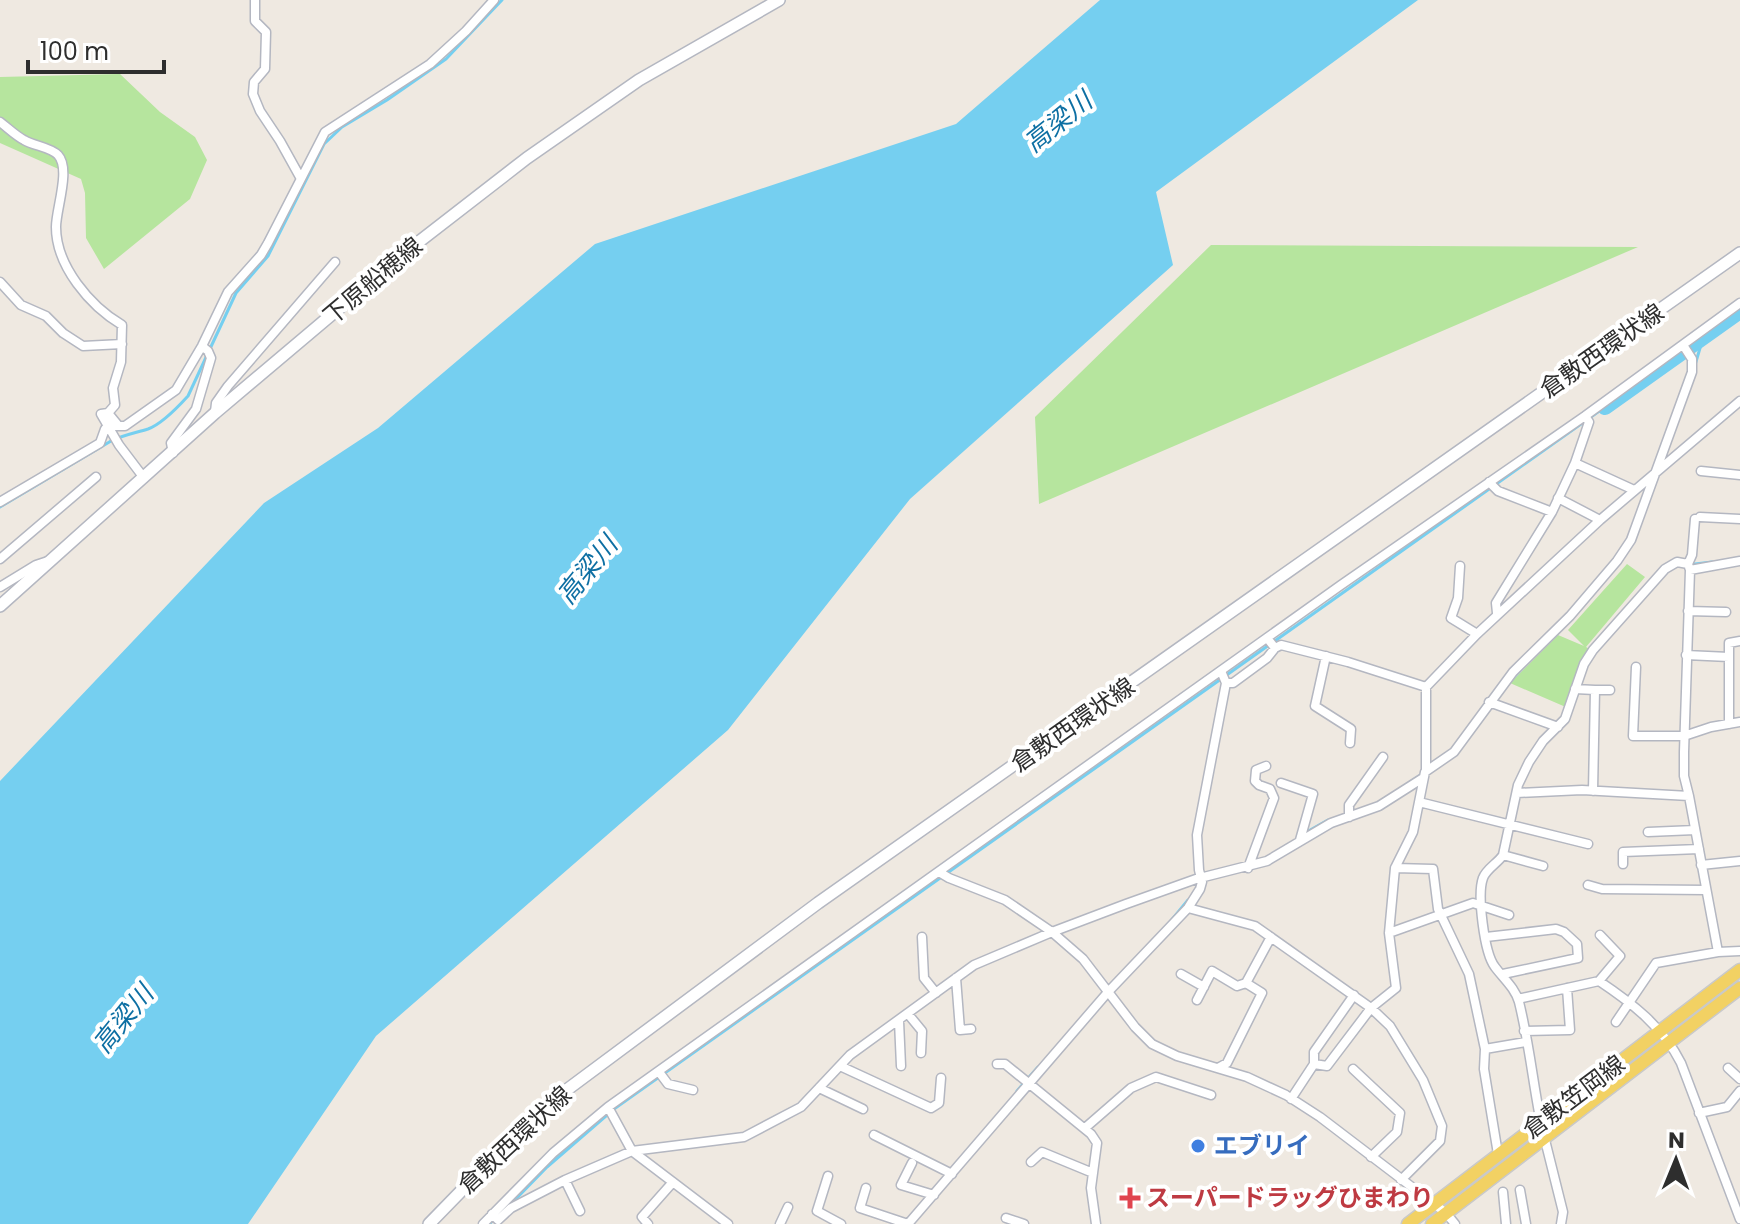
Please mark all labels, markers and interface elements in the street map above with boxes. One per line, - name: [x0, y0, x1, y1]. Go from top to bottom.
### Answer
- scale bar: [28, 24, 164, 74]
- text: 100 m: [40, 35, 109, 68]
- water label: 高梁川: [1016, 82, 1102, 161]
- street label: 下原船穂線: [316, 229, 429, 332]
- street label: 倉敷西環状線: [1533, 296, 1670, 405]
- water label: 高梁川: [548, 526, 627, 612]
- street label: 倉敷西環状線: [1004, 670, 1141, 779]
- water label: 高梁川: [84, 975, 163, 1061]
- street label: 倉敷笠岡線: [1516, 1047, 1632, 1146]
- street label: 倉敷西環状線: [451, 1078, 579, 1201]
- north arrow: [1636, 1120, 1716, 1200]
- text: N: [1668, 1125, 1685, 1156]
- place label: エブリイ: [1214, 1129, 1310, 1162]
- marker: エブリイ: [1189, 1137, 1207, 1155]
- place label: スーパードラッグひまわり: [1146, 1181, 1434, 1214]
- marker: スーパードラッグひまわり: [1121, 1189, 1139, 1207]

